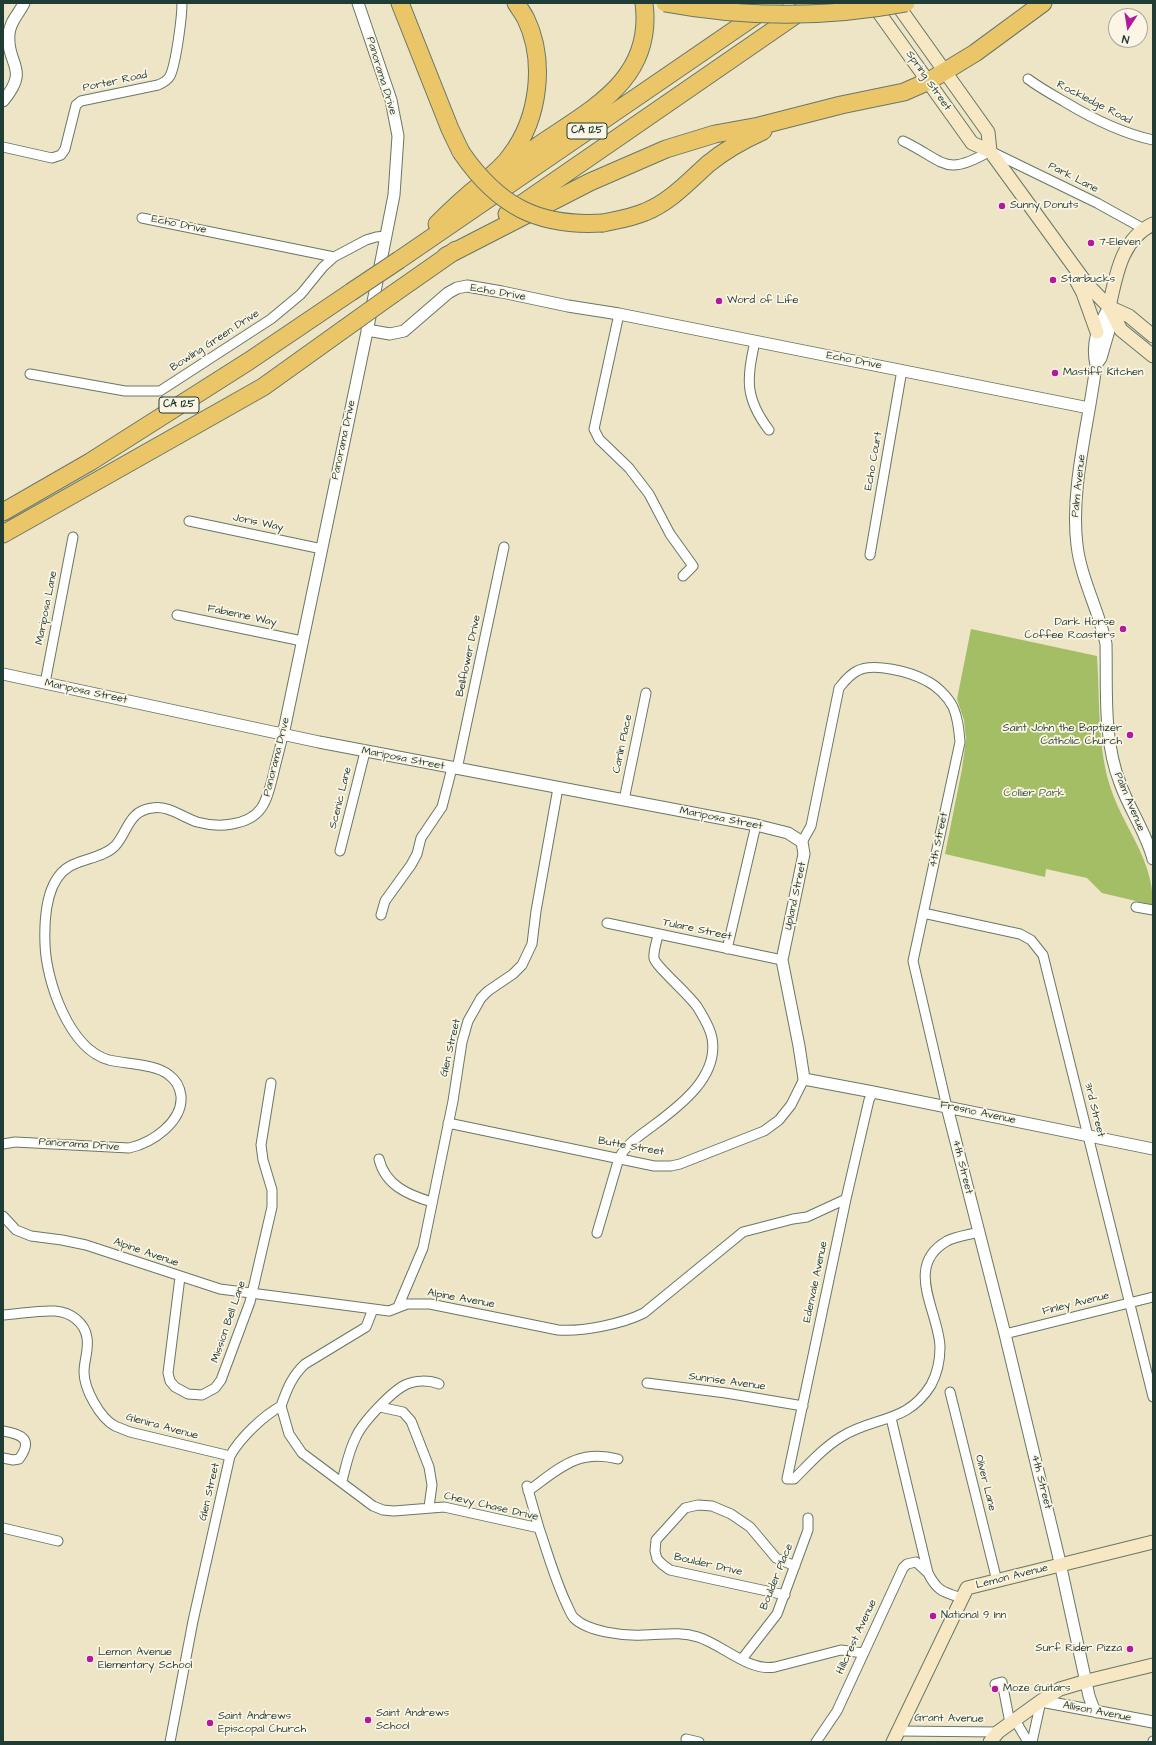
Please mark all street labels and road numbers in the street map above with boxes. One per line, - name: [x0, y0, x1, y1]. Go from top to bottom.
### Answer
- street label: Panorama Drive: [363, 35, 399, 117]
- street label: Spring Street: [902, 48, 954, 114]
- street label: Porter Road: [82, 69, 148, 95]
- street label: Rockledge Road: [1054, 78, 1134, 128]
- road number: CA 125: [567, 123, 607, 139]
- street label: Park Lane: [1046, 160, 1100, 196]
- street label: Echo Drive: [150, 213, 208, 237]
- street label: Echo Drive: [469, 282, 527, 304]
- street label: Bowling Green Drive: [168, 307, 262, 375]
- street label: Echo Drive: [825, 349, 883, 373]
- road number: CA 125: [159, 397, 199, 413]
- street label: Panorama Drive: [329, 399, 359, 481]
- street label: Echo Court: [862, 431, 886, 491]
- street label: Palm Avenue: [1069, 454, 1089, 518]
- street label: Joris Way: [231, 511, 285, 535]
- street label: Mariposa Lane: [33, 570, 61, 646]
- street label: Fabienne Way: [206, 602, 278, 630]
- street label: Bellflower Drive: [454, 614, 484, 698]
- street label: Mariposa Street: [43, 677, 129, 707]
- street label: Carlin Place: [610, 713, 636, 775]
- street label: Panorama Drive: [261, 716, 293, 798]
- street label: Mariposa Street: [360, 744, 446, 774]
- street label: Scenic Lane: [327, 766, 355, 830]
- street label: Palm Avenue: [1111, 770, 1147, 834]
- street label: Mariposa Street: [678, 804, 764, 834]
- street label: 4th Street: [927, 811, 951, 869]
- street label: Upland Street: [782, 861, 810, 931]
- street label: Tulare Street: [661, 916, 733, 944]
- street label: Glen Street: [438, 1018, 464, 1078]
- street label: 3rd Street: [1081, 1081, 1107, 1139]
- street label: Fresno Avenue: [939, 1099, 1017, 1127]
- street label: Butte Street: [597, 1135, 665, 1159]
- street label: Panorama Drive: [38, 1136, 120, 1154]
- street label: 4th Street: [949, 1138, 975, 1196]
- street label: Alpine Avenue: [112, 1236, 180, 1270]
- street label: Edenvale Avenue: [801, 1240, 831, 1324]
- street label: Mission Bell Lane: [209, 1279, 249, 1365]
- street label: Alpine Avenue: [426, 1287, 496, 1311]
- street label: Finley Avenue: [1041, 1289, 1111, 1319]
- street label: Sunrise Avenue: [688, 1370, 766, 1394]
- street label: Glenira Avenue: [124, 1411, 200, 1443]
- street label: Oliver Lane: [972, 1453, 998, 1513]
- street label: 4th Street: [1028, 1453, 1054, 1511]
- street label: Glen Street: [197, 1462, 223, 1522]
- street label: Chevy Chase Drive: [442, 1490, 540, 1524]
- street label: Boulder Place: [758, 1542, 796, 1612]
- street label: Boulder Drive: [672, 1551, 744, 1579]
- street label: Lemon Avenue: [975, 1562, 1049, 1592]
- street label: Hillcrest Avenue: [834, 1598, 880, 1676]
- street label: Allison Avenue: [1062, 1699, 1132, 1725]
- street label: Grant Avenue: [914, 1712, 984, 1726]

